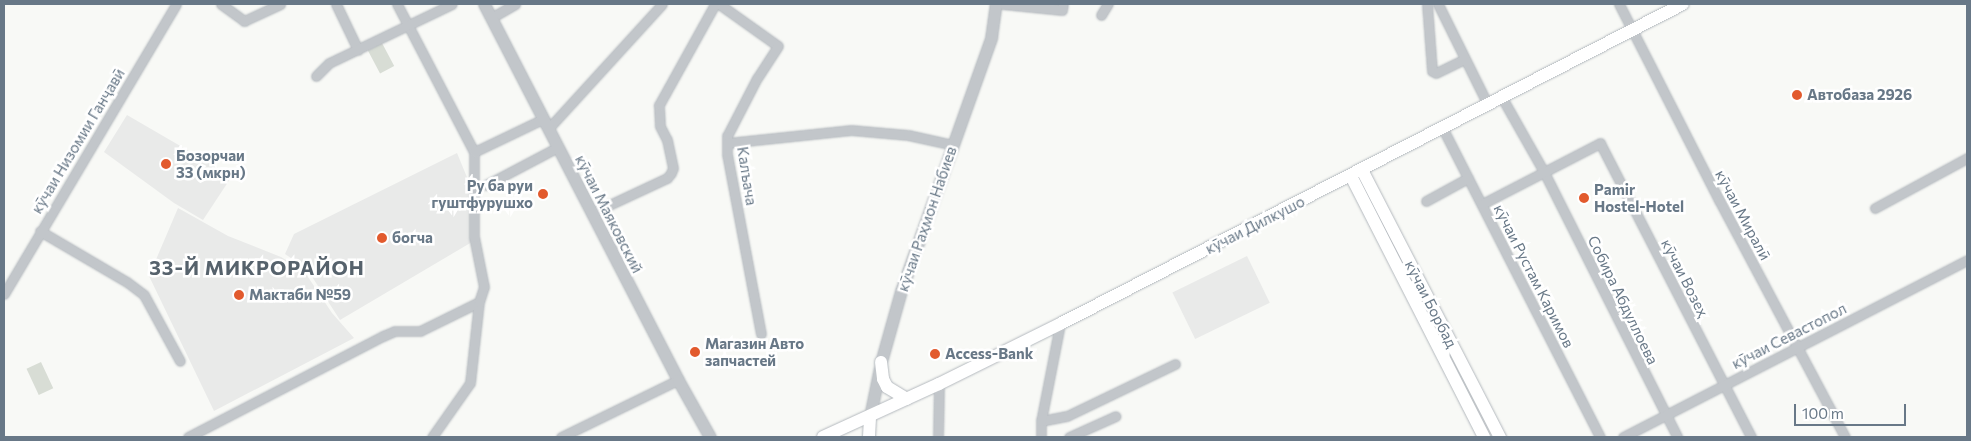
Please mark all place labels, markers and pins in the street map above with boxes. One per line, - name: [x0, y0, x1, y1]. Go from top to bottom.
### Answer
- place label: Автобаза 2926: [1807, 86, 1912, 104]
- marker: Автобаза 2926: [1791, 89, 1803, 101]
- place label: Бозорчаи 33 (мкрн): [176, 146, 246, 181]
- marker: Бозорчаи 33 (мкрн): [160, 158, 172, 170]
- place label: Ру ба руи гуштфурушхо: [432, 176, 533, 211]
- place label: Pamir Hostel-Hotel: [1594, 180, 1684, 215]
- marker: Ру ба руи гуштфурушхо: [537, 188, 549, 200]
- marker: Pamir Hostel-Hotel: [1578, 192, 1590, 204]
- place label: богча: [392, 229, 433, 247]
- marker: богча: [376, 232, 388, 244]
- place label: Мактаби №59: [249, 286, 351, 304]
- marker: Мактаби №59: [233, 289, 245, 301]
- place label: Магазин Авто запчастей: [705, 334, 804, 369]
- place label: Access-Bank: [945, 345, 1033, 363]
- marker: Магазин Авто запчастей: [689, 346, 701, 358]
- marker: Access-Bank: [929, 348, 941, 360]

